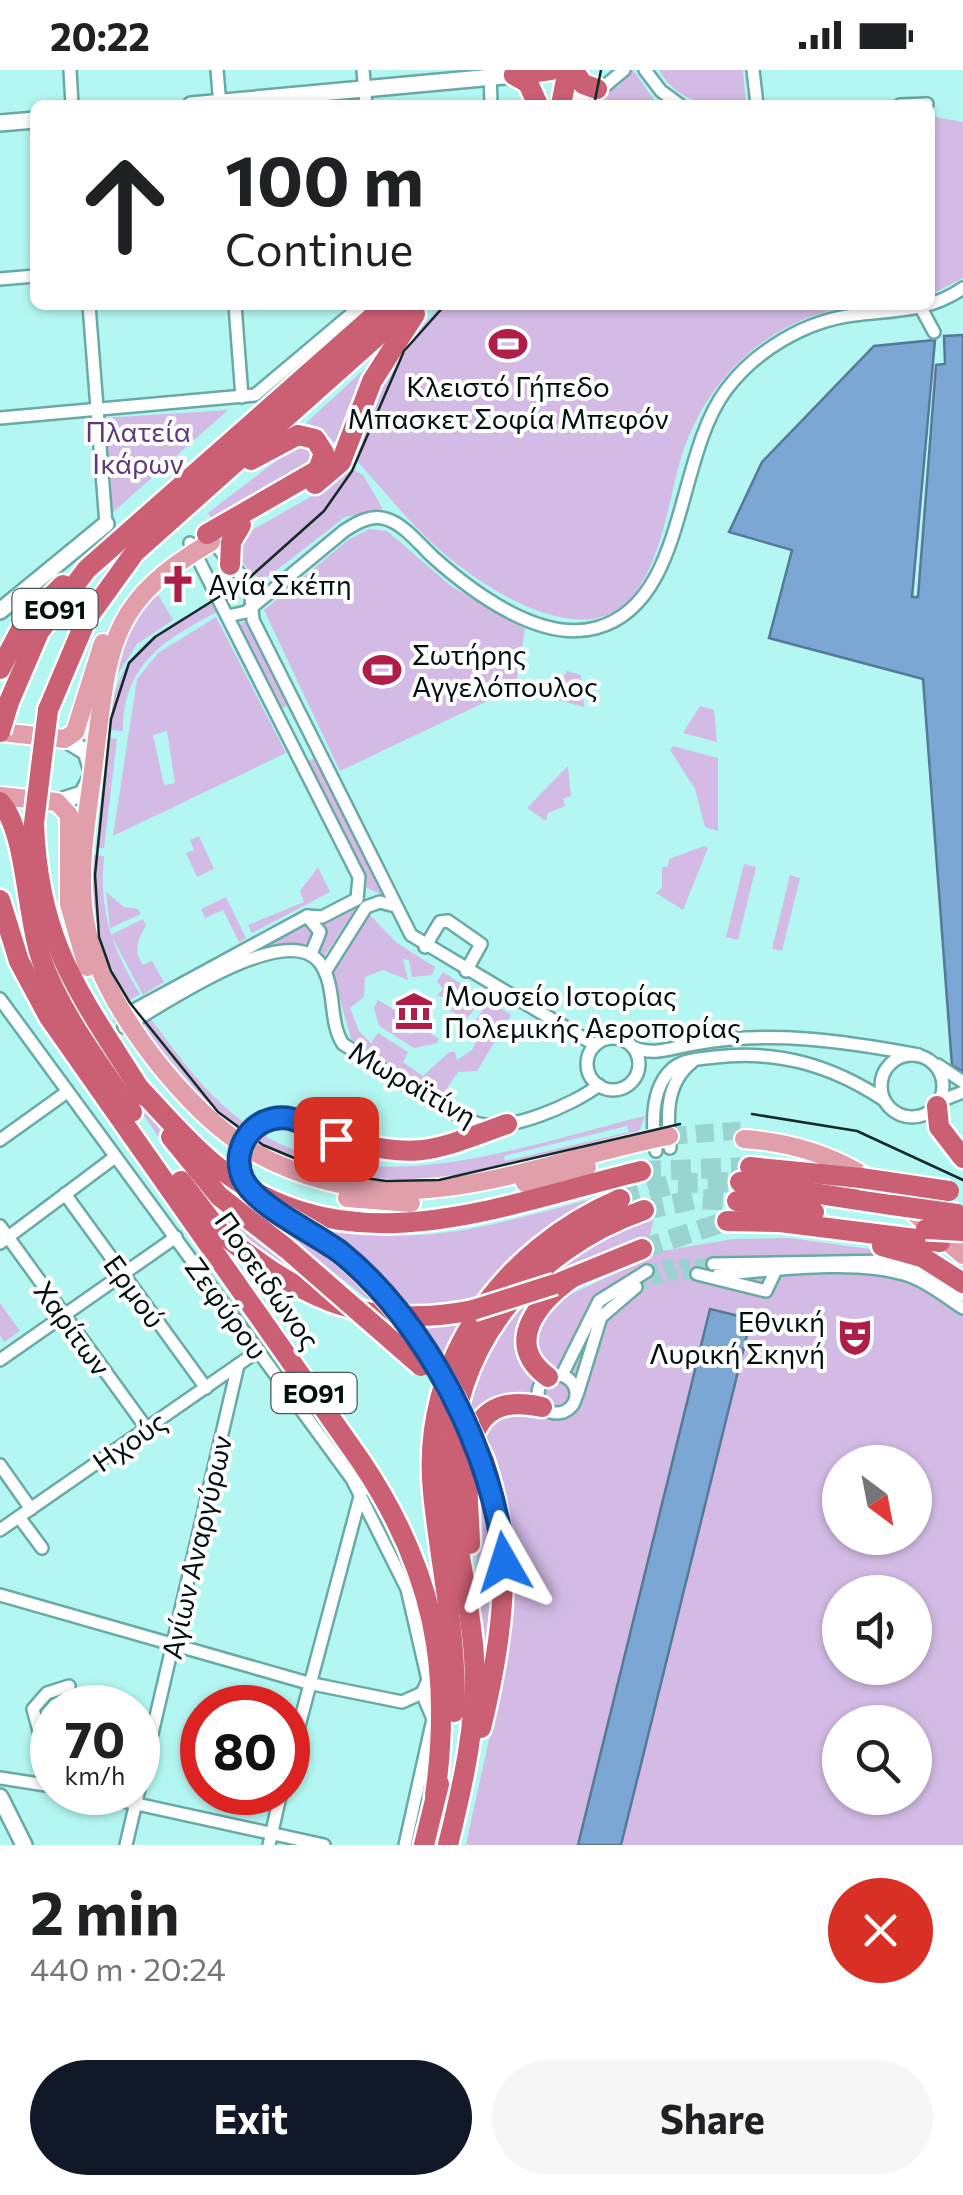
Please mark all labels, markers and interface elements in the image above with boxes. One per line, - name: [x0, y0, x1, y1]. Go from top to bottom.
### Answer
- text: 20:22: [50, 12, 150, 59]
- text: 100 m: [225, 135, 424, 220]
- icon: ahead: [60, 140, 190, 270]
- text: Continue: [225, 220, 413, 275]
- sports icon: Κλειστό Γήπεδο Μπασκετ Σοφία Μπεφόν: [487, 323, 529, 365]
- place label: Κλειστό Γήπεδο Μπασκετ Σοφία Μπεφόν: [347, 369, 669, 435]
- park label: Πλατεία Ικάρων: [85, 414, 191, 480]
- church icon: Αγία Σκέπη: [157, 563, 199, 605]
- place label: Αγία Σκέπη: [208, 567, 352, 601]
- road number: ΕΟ91: [12, 589, 98, 629]
- place label: Σωτήρης Αγγελόπουλος: [412, 637, 598, 703]
- sports icon: Σωτήρης Αγγελόπουλος: [361, 649, 403, 691]
- place label: Μουσείο Ιστορίας Πολεμικής Αεροπορίας: [444, 978, 741, 1044]
- museum icon: Μουσείο Ιστορίας Πολεμικής Αεροπορίας: [393, 990, 435, 1032]
- street label: Μωραϊτίνη: [343, 1033, 483, 1133]
- pin: [294, 1097, 379, 1182]
- icon: arrive: [309, 1112, 364, 1167]
- street label: Ποσειδώνος: [208, 1205, 328, 1355]
- street label: Ερμού: [97, 1248, 173, 1334]
- street label: Ζεφύρου: [179, 1250, 275, 1366]
- street label: Χαρίτων: [27, 1274, 119, 1382]
- place label: Εθνική Λυρική Σκηνή: [649, 1304, 825, 1370]
- theatre icon: Εθνική Λυρική Σκηνή: [834, 1316, 876, 1358]
- road number: ΕΟ91: [272, 1373, 356, 1413]
- street label: Ηχούς: [86, 1404, 172, 1478]
- street label: Αγίων Αναργύρων: [154, 1432, 238, 1662]
- north arrow: [822, 1445, 932, 1555]
- map controls: [822, 1445, 932, 1815]
- position arrow: [452, 1510, 556, 1614]
- button: sound: [822, 1575, 932, 1685]
- speed limit sign: 80: [180, 1685, 310, 1815]
- button: search: [822, 1705, 932, 1815]
- text: 70: [65, 1707, 125, 1768]
- text: km/h: [65, 1760, 125, 1790]
- text: 2 min: [30, 1874, 179, 1947]
- button: close: [828, 1878, 933, 1983]
- text: 440 m · 20:24: [30, 1948, 226, 1988]
- button: Exit: [30, 2060, 472, 2175]
- button: Share: [492, 2060, 933, 2175]

